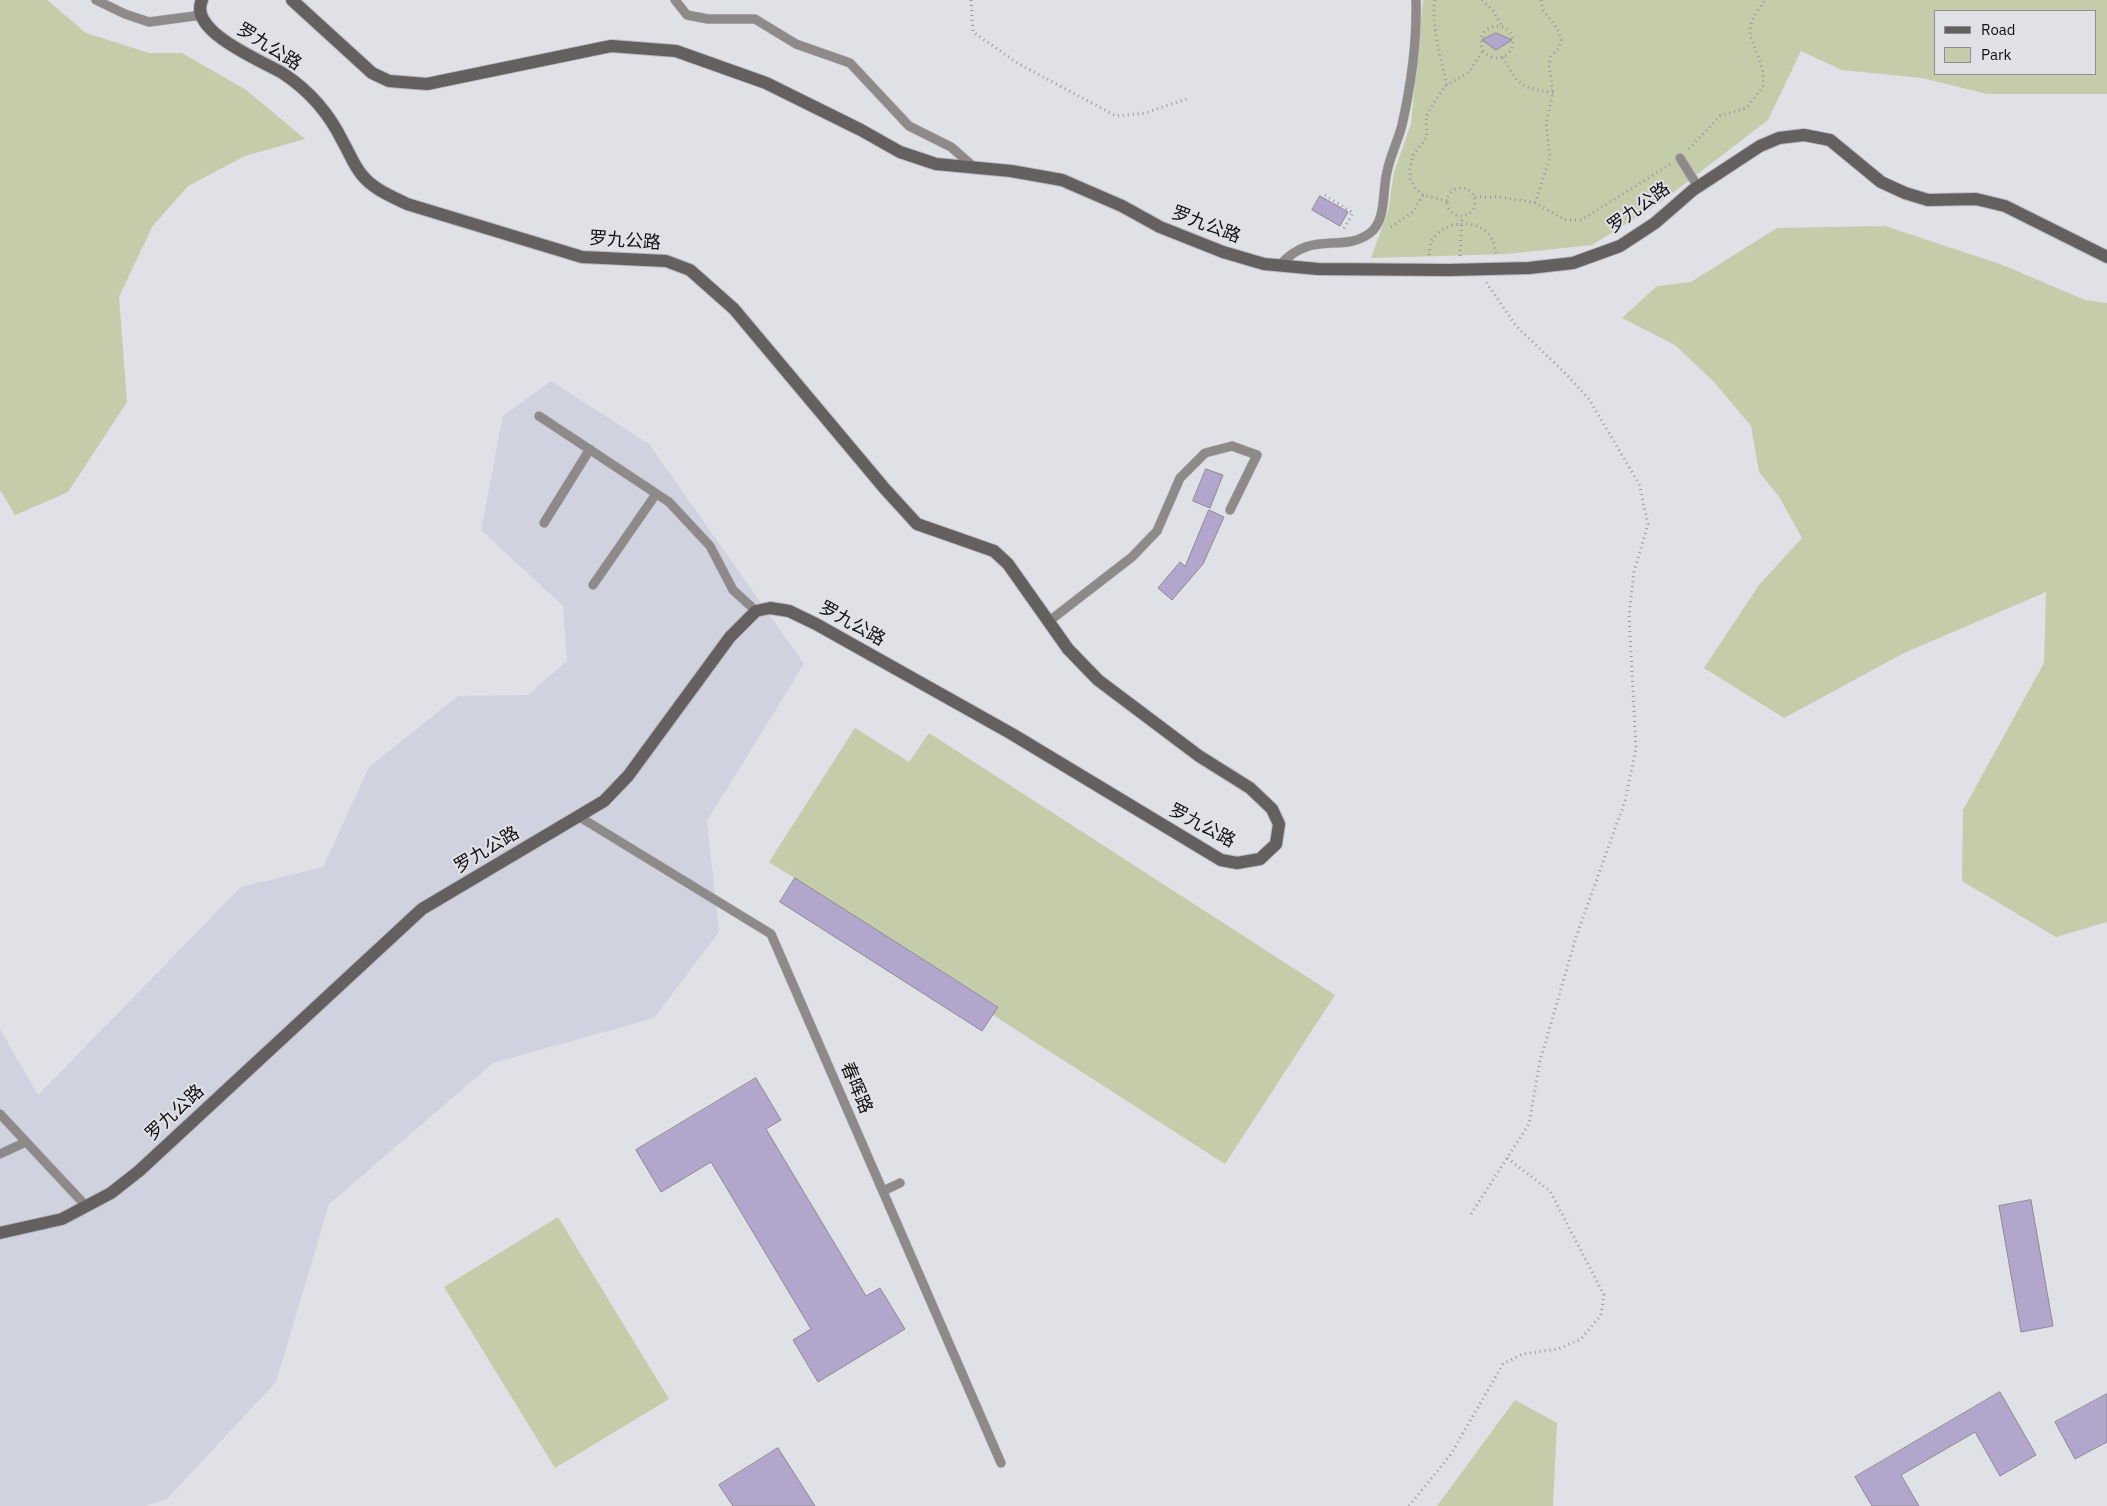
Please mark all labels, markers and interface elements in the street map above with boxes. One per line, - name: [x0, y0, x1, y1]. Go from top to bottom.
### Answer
- legend: [1934, 10, 2097, 75]
- street label: 罗九公路: [233, 19, 305, 75]
- text: Road: [1981, 20, 2016, 39]
- text: Park: [1981, 45, 2011, 64]
- street label: 罗九公路: [1604, 178, 1674, 238]
- street label: 罗九公路: [1169, 202, 1243, 248]
- street label: 罗九公路: [588, 228, 662, 254]
- street label: 罗九公路: [815, 597, 889, 651]
- street label: 罗九公路: [1165, 800, 1239, 852]
- street label: 罗九公路: [451, 822, 523, 878]
- street label: 春晖路: [836, 1059, 876, 1117]
- street label: 罗九公路: [141, 1081, 209, 1145]

